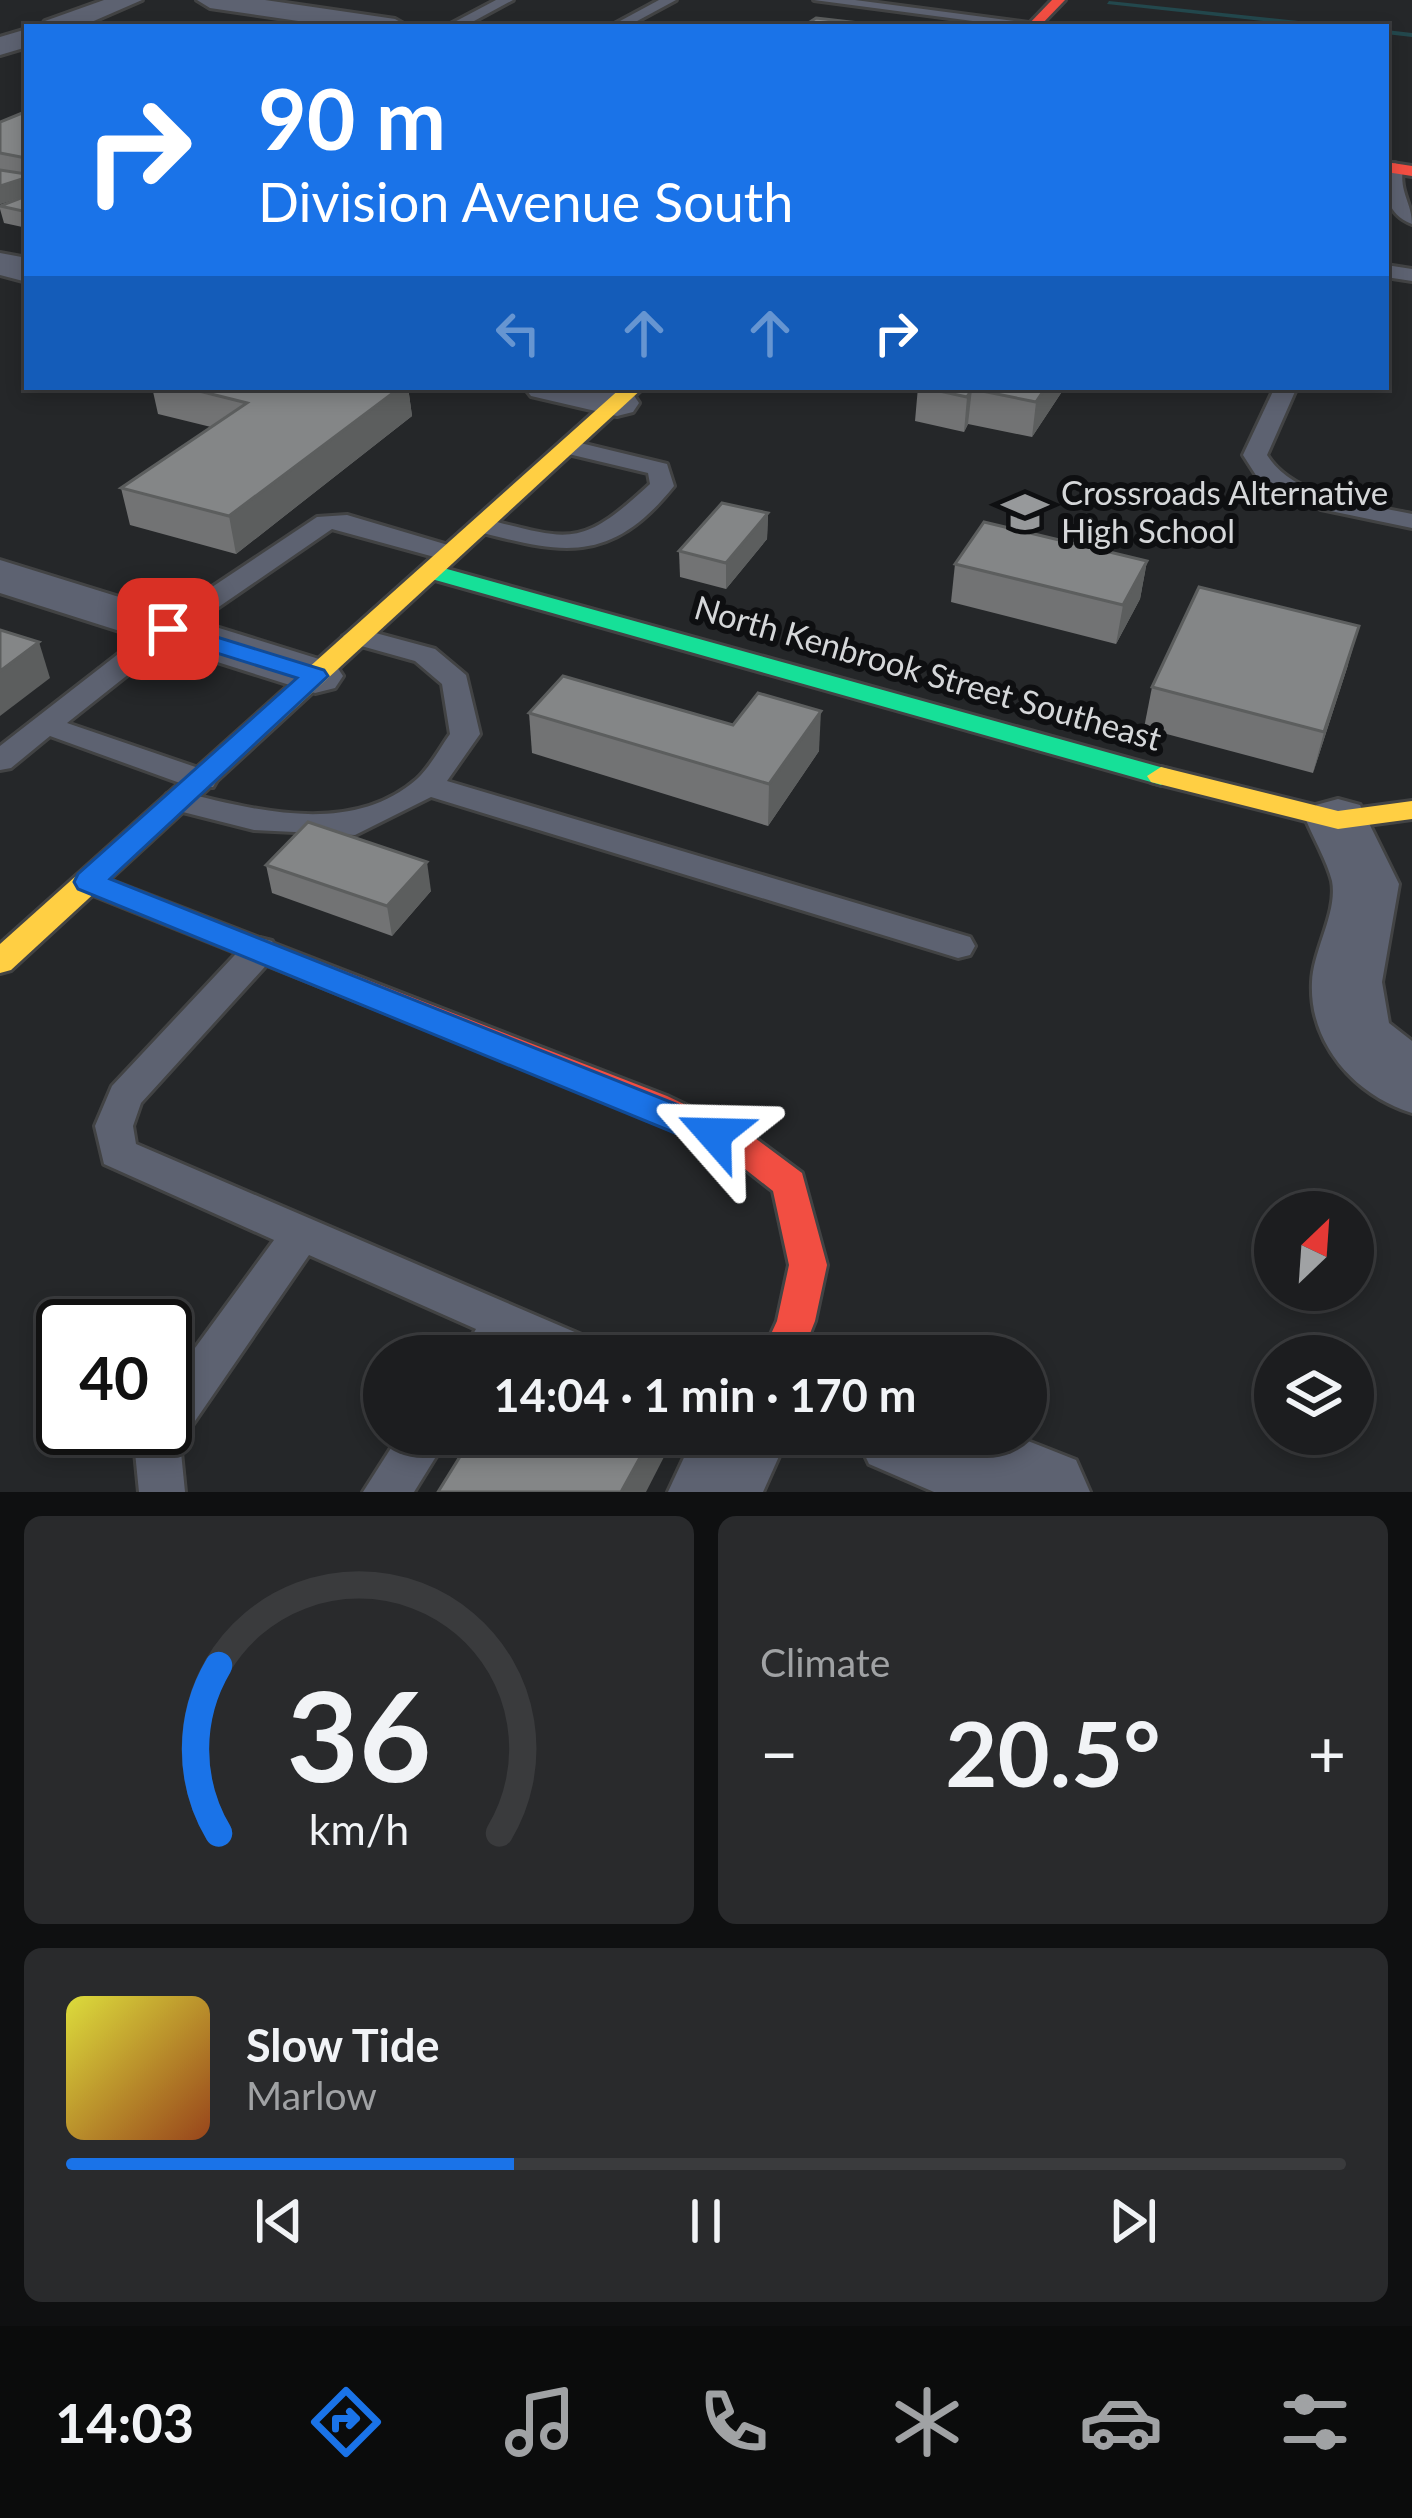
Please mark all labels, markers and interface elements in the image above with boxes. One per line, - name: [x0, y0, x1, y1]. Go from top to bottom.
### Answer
- text: 90 m: [258, 67, 446, 168]
- icon: right: [60, 72, 216, 228]
- text: Division Avenue South: [258, 169, 793, 234]
- icon: left: [485, 300, 551, 366]
- icon: ahead: [611, 300, 677, 366]
- icon: ahead: [737, 300, 803, 366]
- icon: right: [863, 300, 929, 366]
- place label: Crossroads Alternative High School: [1061, 472, 1388, 550]
- school or university icon: Crossroads Alternative High School: [1000, 487, 1050, 537]
- pin: [117, 578, 219, 680]
- street label: North Kenbrook Street Southeast: [690, 586, 1166, 758]
- icon: arrive: [135, 596, 201, 662]
- position arrow: [651, 1071, 777, 1197]
- north arrow: [1254, 1191, 1374, 1311]
- map controls: [1254, 1191, 1374, 1455]
- speed limit sign: 40: [36, 1299, 192, 1455]
- button: layers: [1254, 1335, 1374, 1455]
- text: 14:04 · 1 min · 170 m: [494, 1368, 916, 1422]
- text: Climate: [760, 1639, 890, 1685]
- text: 36: [287, 1659, 431, 1809]
- text: 20.5°: [945, 1698, 1161, 1806]
- text: −: [760, 1713, 798, 1792]
- text: +: [1308, 1713, 1346, 1792]
- text: km/h: [309, 1803, 409, 1854]
- text: Slow Tide: [246, 2018, 440, 2072]
- text: Marlow: [246, 2072, 377, 2118]
- icon: previous: [246, 2188, 312, 2254]
- icon: pause: [673, 2188, 739, 2254]
- icon: next: [1100, 2188, 1166, 2254]
- icon: directions: [304, 2380, 388, 2464]
- icon: music: [498, 2380, 582, 2464]
- icon: phone: [692, 2380, 776, 2464]
- icon: climate: [885, 2380, 969, 2464]
- icon: car: [1079, 2380, 1163, 2464]
- icon: filters: [1273, 2380, 1357, 2464]
- text: 14:03: [55, 2390, 194, 2455]

